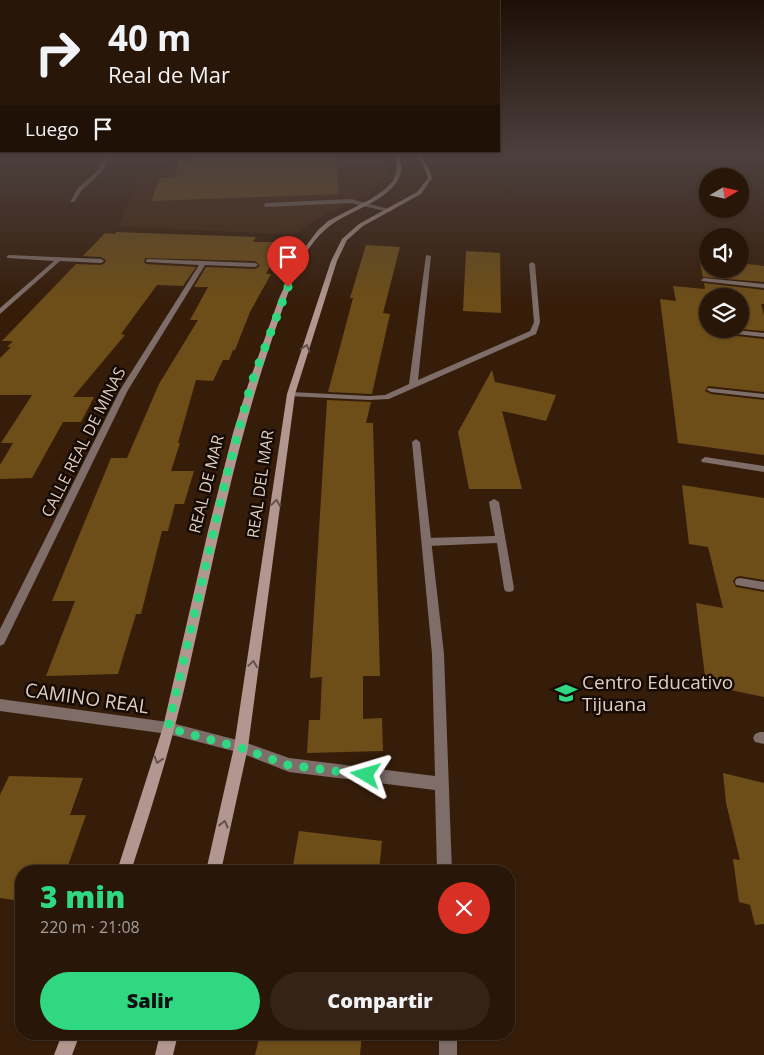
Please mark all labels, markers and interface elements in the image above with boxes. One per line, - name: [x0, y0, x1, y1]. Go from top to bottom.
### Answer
- text: 40 m: [108, 14, 191, 61]
- icon: right: [25, 20, 90, 85]
- text: Real de Mar: [108, 59, 230, 89]
- icon: arrive: [89, 115, 117, 143]
- text: Luego: [25, 116, 79, 142]
- north arrow: [699, 168, 749, 218]
- map controls: [699, 168, 749, 338]
- button: sound: [699, 228, 749, 278]
- pin: [267, 236, 309, 287]
- icon: arrive: [274, 243, 302, 271]
- button: layers: [699, 288, 749, 338]
- one-way arrow: [300, 344, 310, 353]
- street label: CALLE REAL DE MINAS: [36, 363, 131, 521]
- street label: REAL DEL MAR: [242, 428, 278, 539]
- street label: REAL DE MAR: [183, 432, 229, 535]
- one-way arrow: [270, 499, 281, 507]
- one-way arrow: [247, 660, 257, 668]
- place label: Centro Educativo Tijuana: [582, 669, 733, 717]
- street label: CAMINO REAL: [23, 676, 151, 720]
- school or university icon: Centro Educativo Tijuana: [553, 680, 579, 706]
- position arrow: [339, 748, 391, 800]
- one-way arrow: [154, 755, 164, 764]
- one-way arrow: [218, 819, 229, 828]
- text: 3 min: [40, 876, 125, 917]
- button: close: [438, 882, 490, 934]
- text: 220 m · 21:08: [40, 916, 140, 938]
- button: Salir: [40, 972, 260, 1030]
- button: Compartir: [270, 972, 490, 1030]

